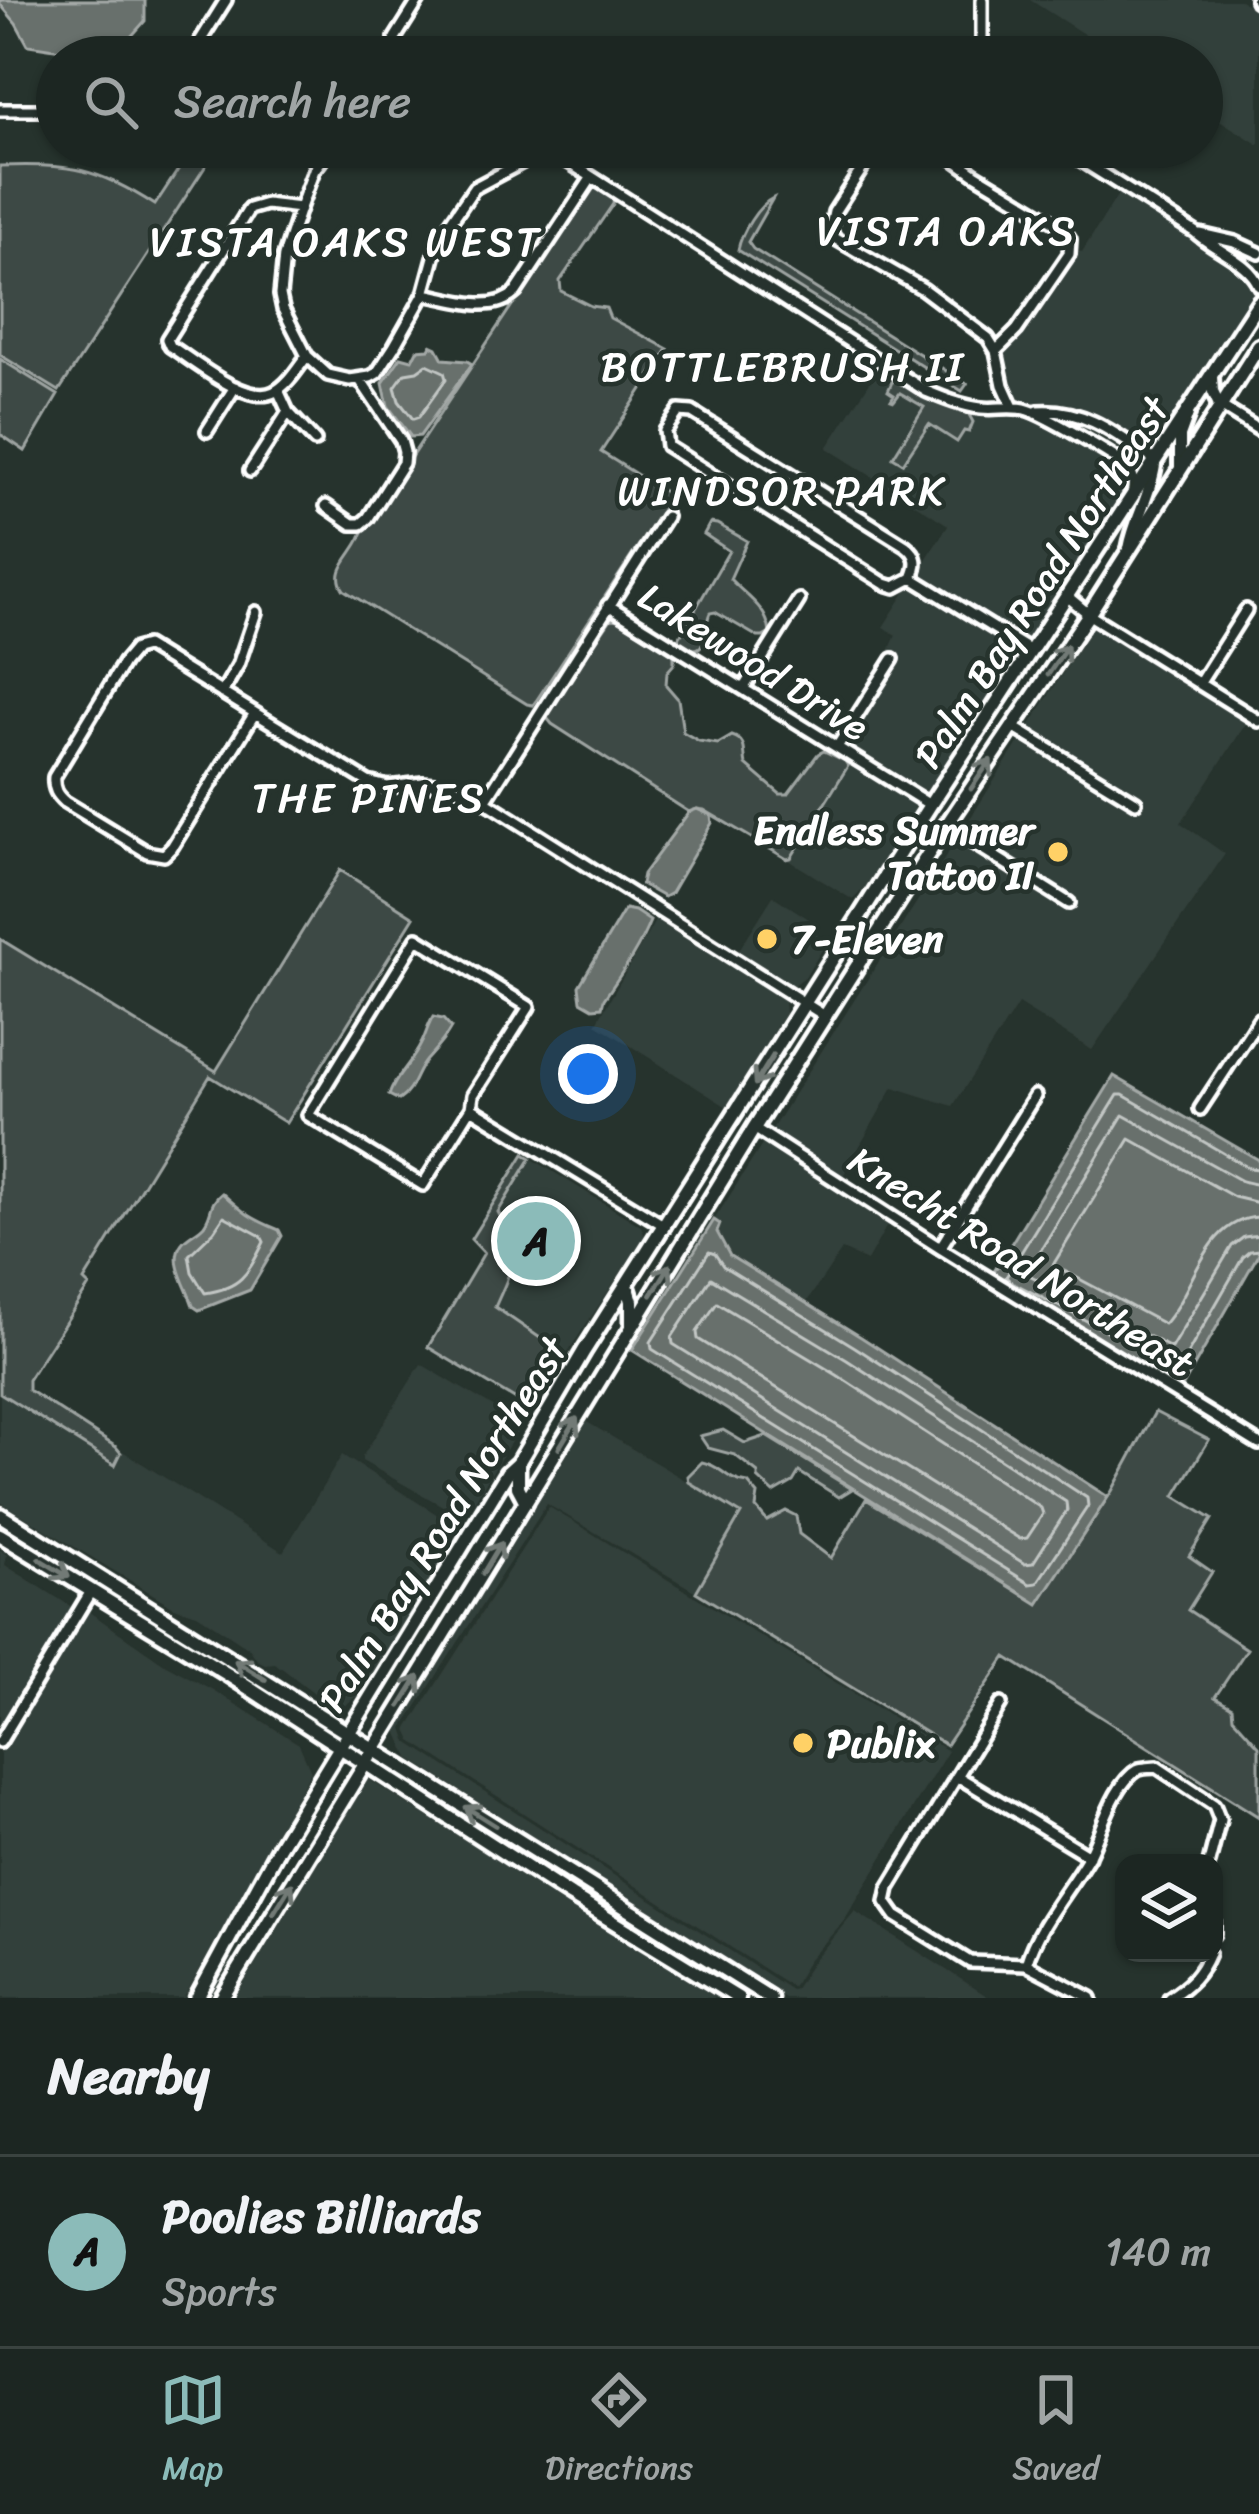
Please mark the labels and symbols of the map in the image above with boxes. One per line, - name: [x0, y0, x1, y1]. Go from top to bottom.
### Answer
- district label: VISTA OAKS: [816, 194, 1078, 268]
- district label: VISTA OAKS WEST: [150, 205, 542, 279]
- district label: BOTTLEBRUSH II: [600, 330, 966, 404]
- street label: Palm Bay Road Northeast: [895, 381, 1189, 783]
- district label: WINDSOR PARK: [617, 454, 947, 528]
- street label: Lakewood Drive: [624, 563, 883, 760]
- one-way arrow: [1045, 644, 1070, 678]
- one-way arrow: [968, 758, 993, 792]
- district label: THE PINES: [251, 761, 487, 835]
- place label: Endless Summer Tattoo II: [754, 796, 1037, 910]
- marker: Endless Summer Tattoo II: [1045, 839, 1071, 865]
- place label: 7-Eleven: [791, 905, 944, 974]
- marker: 7-Eleven: [754, 926, 780, 952]
- your location: [558, 1044, 618, 1104]
- one-way arrow: [752, 1052, 776, 1086]
- street label: Knecht Road Northeast: [834, 1126, 1209, 1396]
- pin: A: [497, 1196, 575, 1286]
- one-way arrow: [649, 1264, 673, 1298]
- street label: Palm Bay Road Northeast: [298, 1321, 587, 1726]
- one-way arrow: [556, 1417, 580, 1451]
- one-way arrow: [480, 1542, 504, 1576]
- one-way arrow: [36, 1557, 71, 1581]
- one-way arrow: [234, 1658, 268, 1682]
- one-way arrow: [398, 1675, 422, 1709]
- place label: Publix: [827, 1709, 936, 1778]
- marker: Publix: [790, 1730, 816, 1756]
- one-way arrow: [464, 1804, 498, 1829]
- one-way arrow: [271, 1882, 295, 1916]

